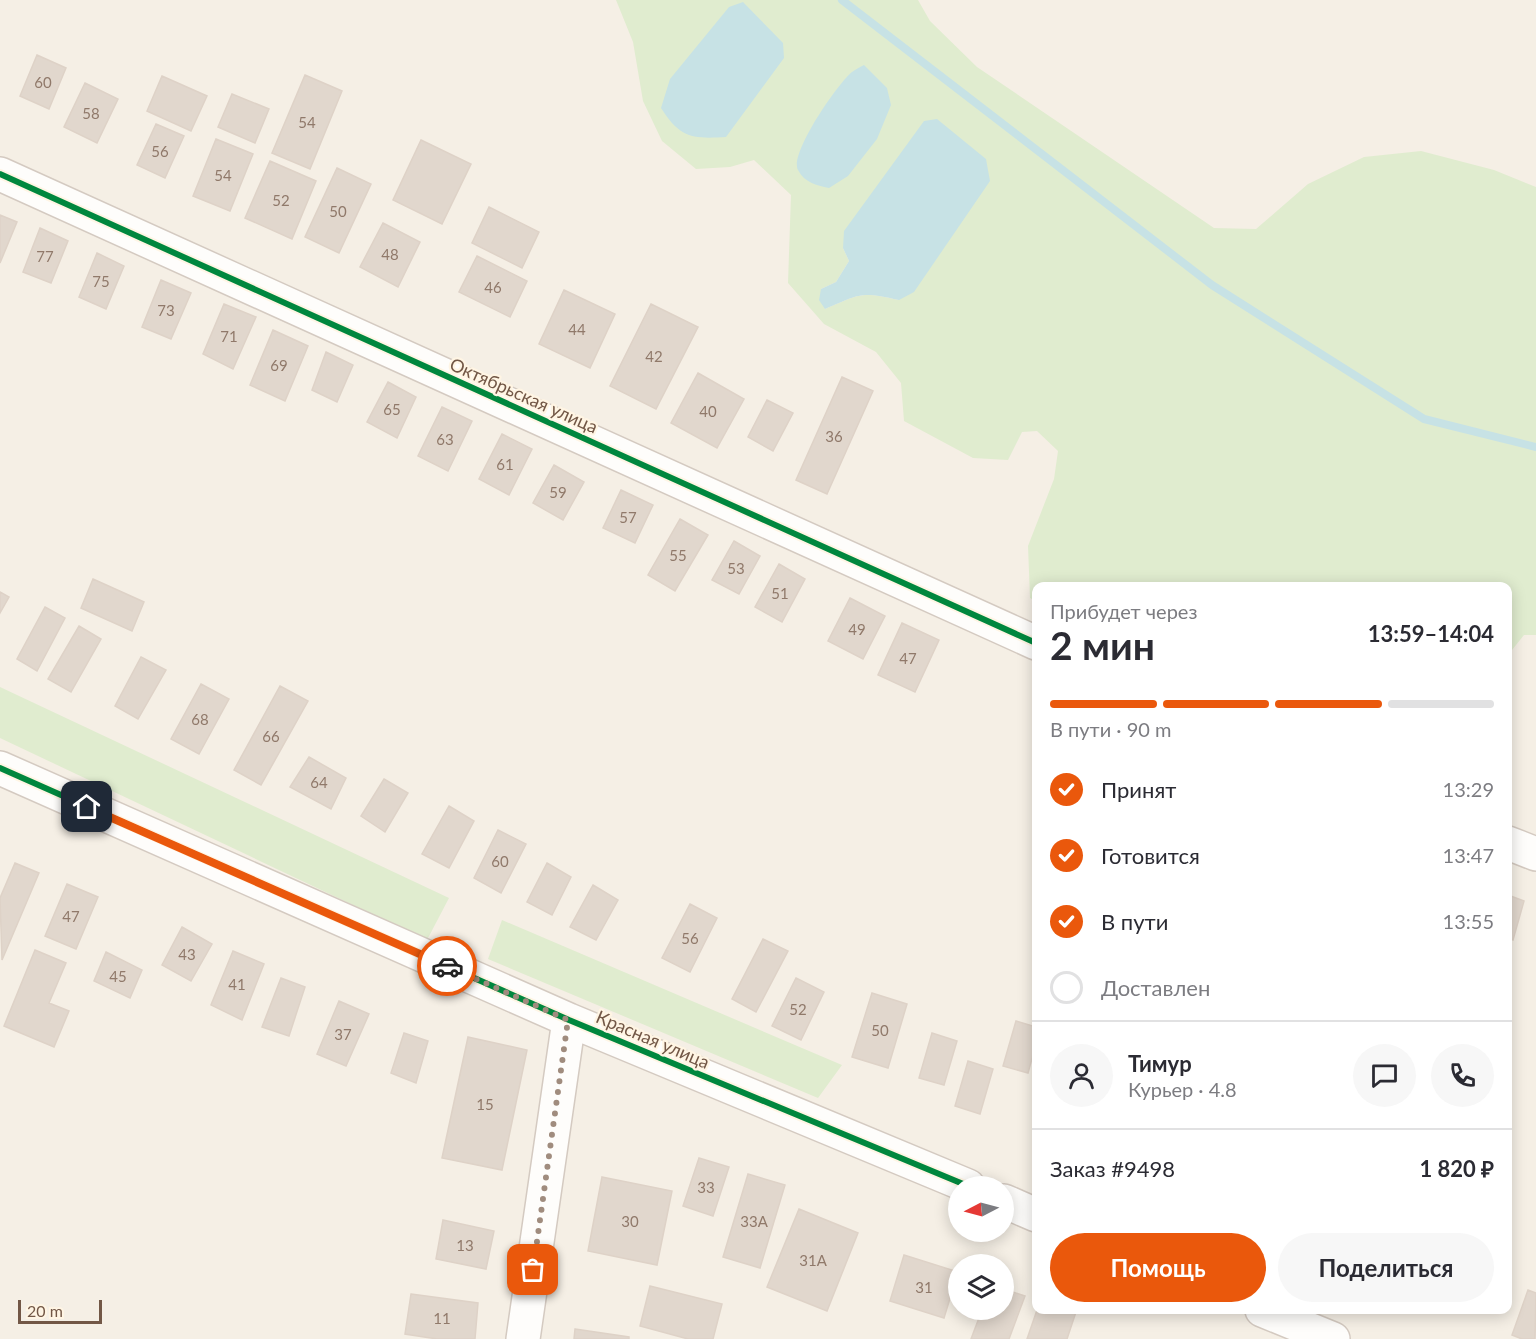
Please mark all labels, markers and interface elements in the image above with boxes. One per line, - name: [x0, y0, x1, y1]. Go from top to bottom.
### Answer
- house number: 60: [34, 73, 52, 91]
- house number: 58: [82, 104, 100, 122]
- house number: 54: [298, 113, 316, 131]
- house number: 56: [151, 142, 169, 160]
- house number: 54: [214, 166, 232, 184]
- house number: 52: [272, 191, 290, 209]
- house number: 50: [329, 202, 347, 220]
- house number: 48: [381, 245, 399, 263]
- house number: 77: [36, 247, 54, 265]
- house number: 75: [92, 272, 110, 290]
- house number: 46: [484, 278, 502, 296]
- house number: 73: [157, 301, 175, 319]
- house number: 44: [568, 320, 586, 338]
- house number: 71: [220, 327, 238, 345]
- house number: 42: [645, 347, 663, 365]
- street label: Октябрьская улица: [447, 352, 601, 438]
- house number: 69: [270, 356, 288, 374]
- house number: 65: [383, 400, 401, 418]
- house number: 40: [699, 402, 717, 420]
- house number: 36: [825, 427, 843, 445]
- house number: 63: [436, 430, 454, 448]
- house number: 61: [496, 455, 514, 473]
- house number: 59: [549, 483, 567, 501]
- house number: 57: [619, 508, 637, 526]
- house number: 55: [669, 546, 687, 564]
- house number: 53: [727, 559, 745, 577]
- house number: 51: [771, 584, 789, 602]
- text: Прибудет через: [1050, 599, 1197, 623]
- house number: 49: [848, 620, 866, 638]
- text: 13:59–14:04: [1368, 620, 1494, 647]
- text: 2 мин: [1050, 622, 1155, 668]
- house number: 47: [899, 649, 917, 667]
- house number: 68: [191, 710, 209, 728]
- text: В пути · 90 m: [1050, 717, 1171, 741]
- house number: 66: [262, 727, 280, 745]
- house number: 64: [310, 773, 328, 791]
- icon: check: [1050, 773, 1083, 806]
- text: Принят: [1101, 776, 1176, 803]
- text: 13:29: [1443, 777, 1494, 801]
- pin: [61, 781, 112, 832]
- icon: home: [70, 790, 103, 823]
- icon: check: [1050, 839, 1083, 872]
- text: Готовится: [1101, 842, 1200, 869]
- text: 13:47: [1443, 843, 1494, 867]
- house number: 60: [491, 852, 509, 870]
- icon: check: [1050, 905, 1083, 938]
- house number: 47: [62, 907, 80, 925]
- text: В пути: [1101, 908, 1168, 935]
- text: 13:55: [1443, 909, 1494, 933]
- house number: 56: [681, 929, 699, 947]
- courier: [417, 936, 477, 996]
- house number: 43: [178, 945, 196, 963]
- icon: car: [431, 950, 464, 983]
- house number: 45: [109, 967, 127, 985]
- text: Доставлен: [1101, 974, 1210, 1001]
- house number: 41: [228, 975, 246, 993]
- house number: 52: [789, 1000, 807, 1018]
- street label: Красная улица: [593, 1005, 713, 1073]
- house number: 50: [871, 1021, 889, 1039]
- house number: 37: [334, 1025, 352, 1043]
- button: person: [1050, 1044, 1113, 1107]
- button: chat: [1353, 1044, 1416, 1107]
- button: phone: [1431, 1044, 1494, 1107]
- text: Тимур: [1128, 1050, 1192, 1077]
- text: Курьер · 4.8: [1128, 1077, 1237, 1101]
- house number: 15: [476, 1095, 494, 1113]
- text: Заказ #9498: [1050, 1155, 1175, 1182]
- text: 1 820 ₽: [1419, 1155, 1494, 1182]
- north arrow: [948, 1176, 1014, 1242]
- map controls: [948, 1176, 1014, 1320]
- house number: 33: [697, 1178, 715, 1196]
- house number: 30: [621, 1212, 639, 1230]
- house number: 33А: [740, 1212, 769, 1230]
- button: Помощь: [1050, 1233, 1266, 1302]
- button: Поделиться: [1278, 1233, 1494, 1302]
- house number: 13: [456, 1236, 474, 1254]
- pin: [507, 1244, 558, 1295]
- house number: 31А: [799, 1251, 828, 1269]
- icon: bag: [516, 1253, 549, 1286]
- button: layers: [948, 1254, 1014, 1320]
- house number: 31: [915, 1278, 933, 1296]
- scale bar: [18, 1297, 102, 1324]
- text: 20 m: [27, 1301, 63, 1320]
- house number: 11: [433, 1309, 451, 1327]

